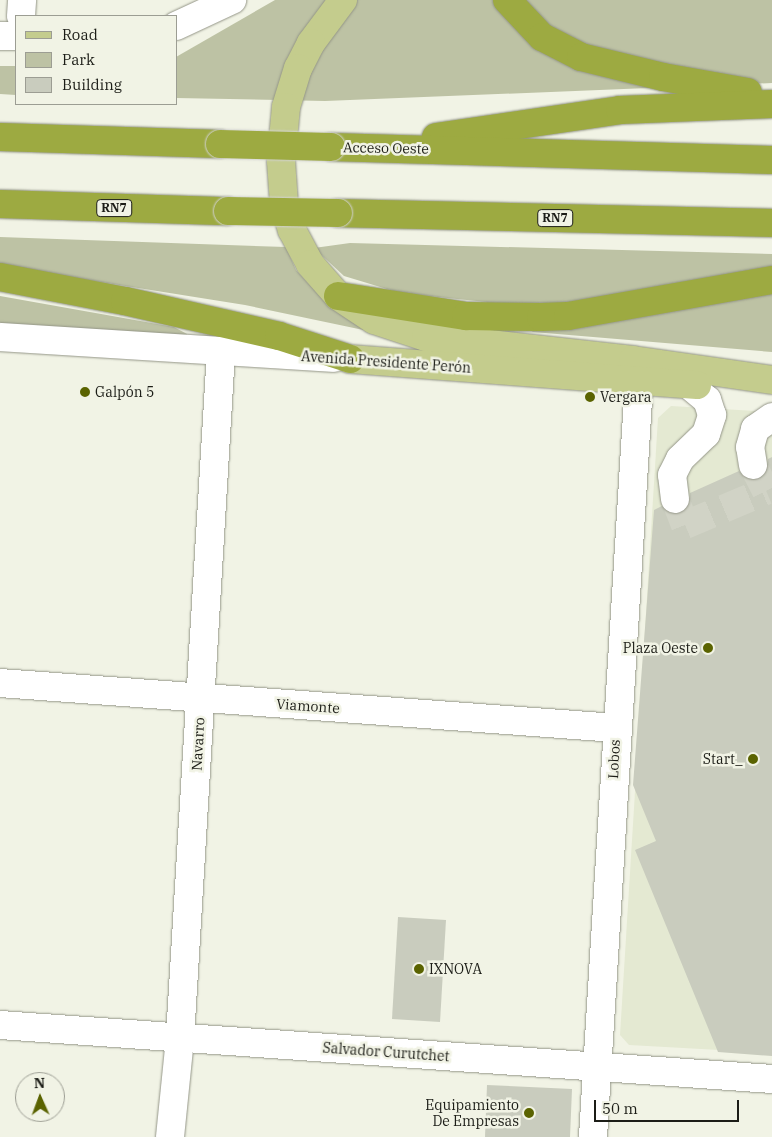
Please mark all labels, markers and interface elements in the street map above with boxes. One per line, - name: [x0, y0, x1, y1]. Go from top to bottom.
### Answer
- legend: [15, 15, 178, 105]
- text: Road: [62, 25, 98, 44]
- text: Park: [62, 50, 95, 69]
- text: Building: [62, 75, 122, 94]
- street label: Acceso Oeste: [343, 139, 429, 157]
- road number: RN7: [95, 198, 133, 218]
- road number: RN7: [536, 208, 574, 228]
- street label: Avenida Presidente Perón: [301, 348, 471, 376]
- place label: Galpón 5: [95, 384, 154, 400]
- marker: Galpón 5: [79, 386, 91, 398]
- place label: Vergara: [600, 389, 651, 405]
- marker: Vergara: [584, 391, 596, 403]
- place label: Plaza Oeste: [623, 640, 698, 656]
- marker: Plaza Oeste: [702, 642, 714, 654]
- street label: Viamonte: [276, 695, 340, 717]
- street label: Navarro: [188, 717, 208, 771]
- street label: Lobos: [605, 739, 623, 779]
- place label: Start_: [703, 751, 743, 767]
- marker: Start_: [747, 753, 759, 765]
- place label: IXNOVA: [429, 961, 482, 977]
- marker: IXNOVA: [413, 963, 425, 975]
- street label: Salvador Curutchet: [322, 1039, 450, 1065]
- north arrow: [15, 1072, 65, 1122]
- text: N: [34, 1074, 45, 1092]
- scale bar: [597, 1090, 742, 1122]
- place label: Equipamiento De Empresas: [425, 1097, 519, 1130]
- text: 50 m: [602, 1099, 638, 1118]
- marker: Equipamiento De Empresas: [523, 1107, 535, 1119]

